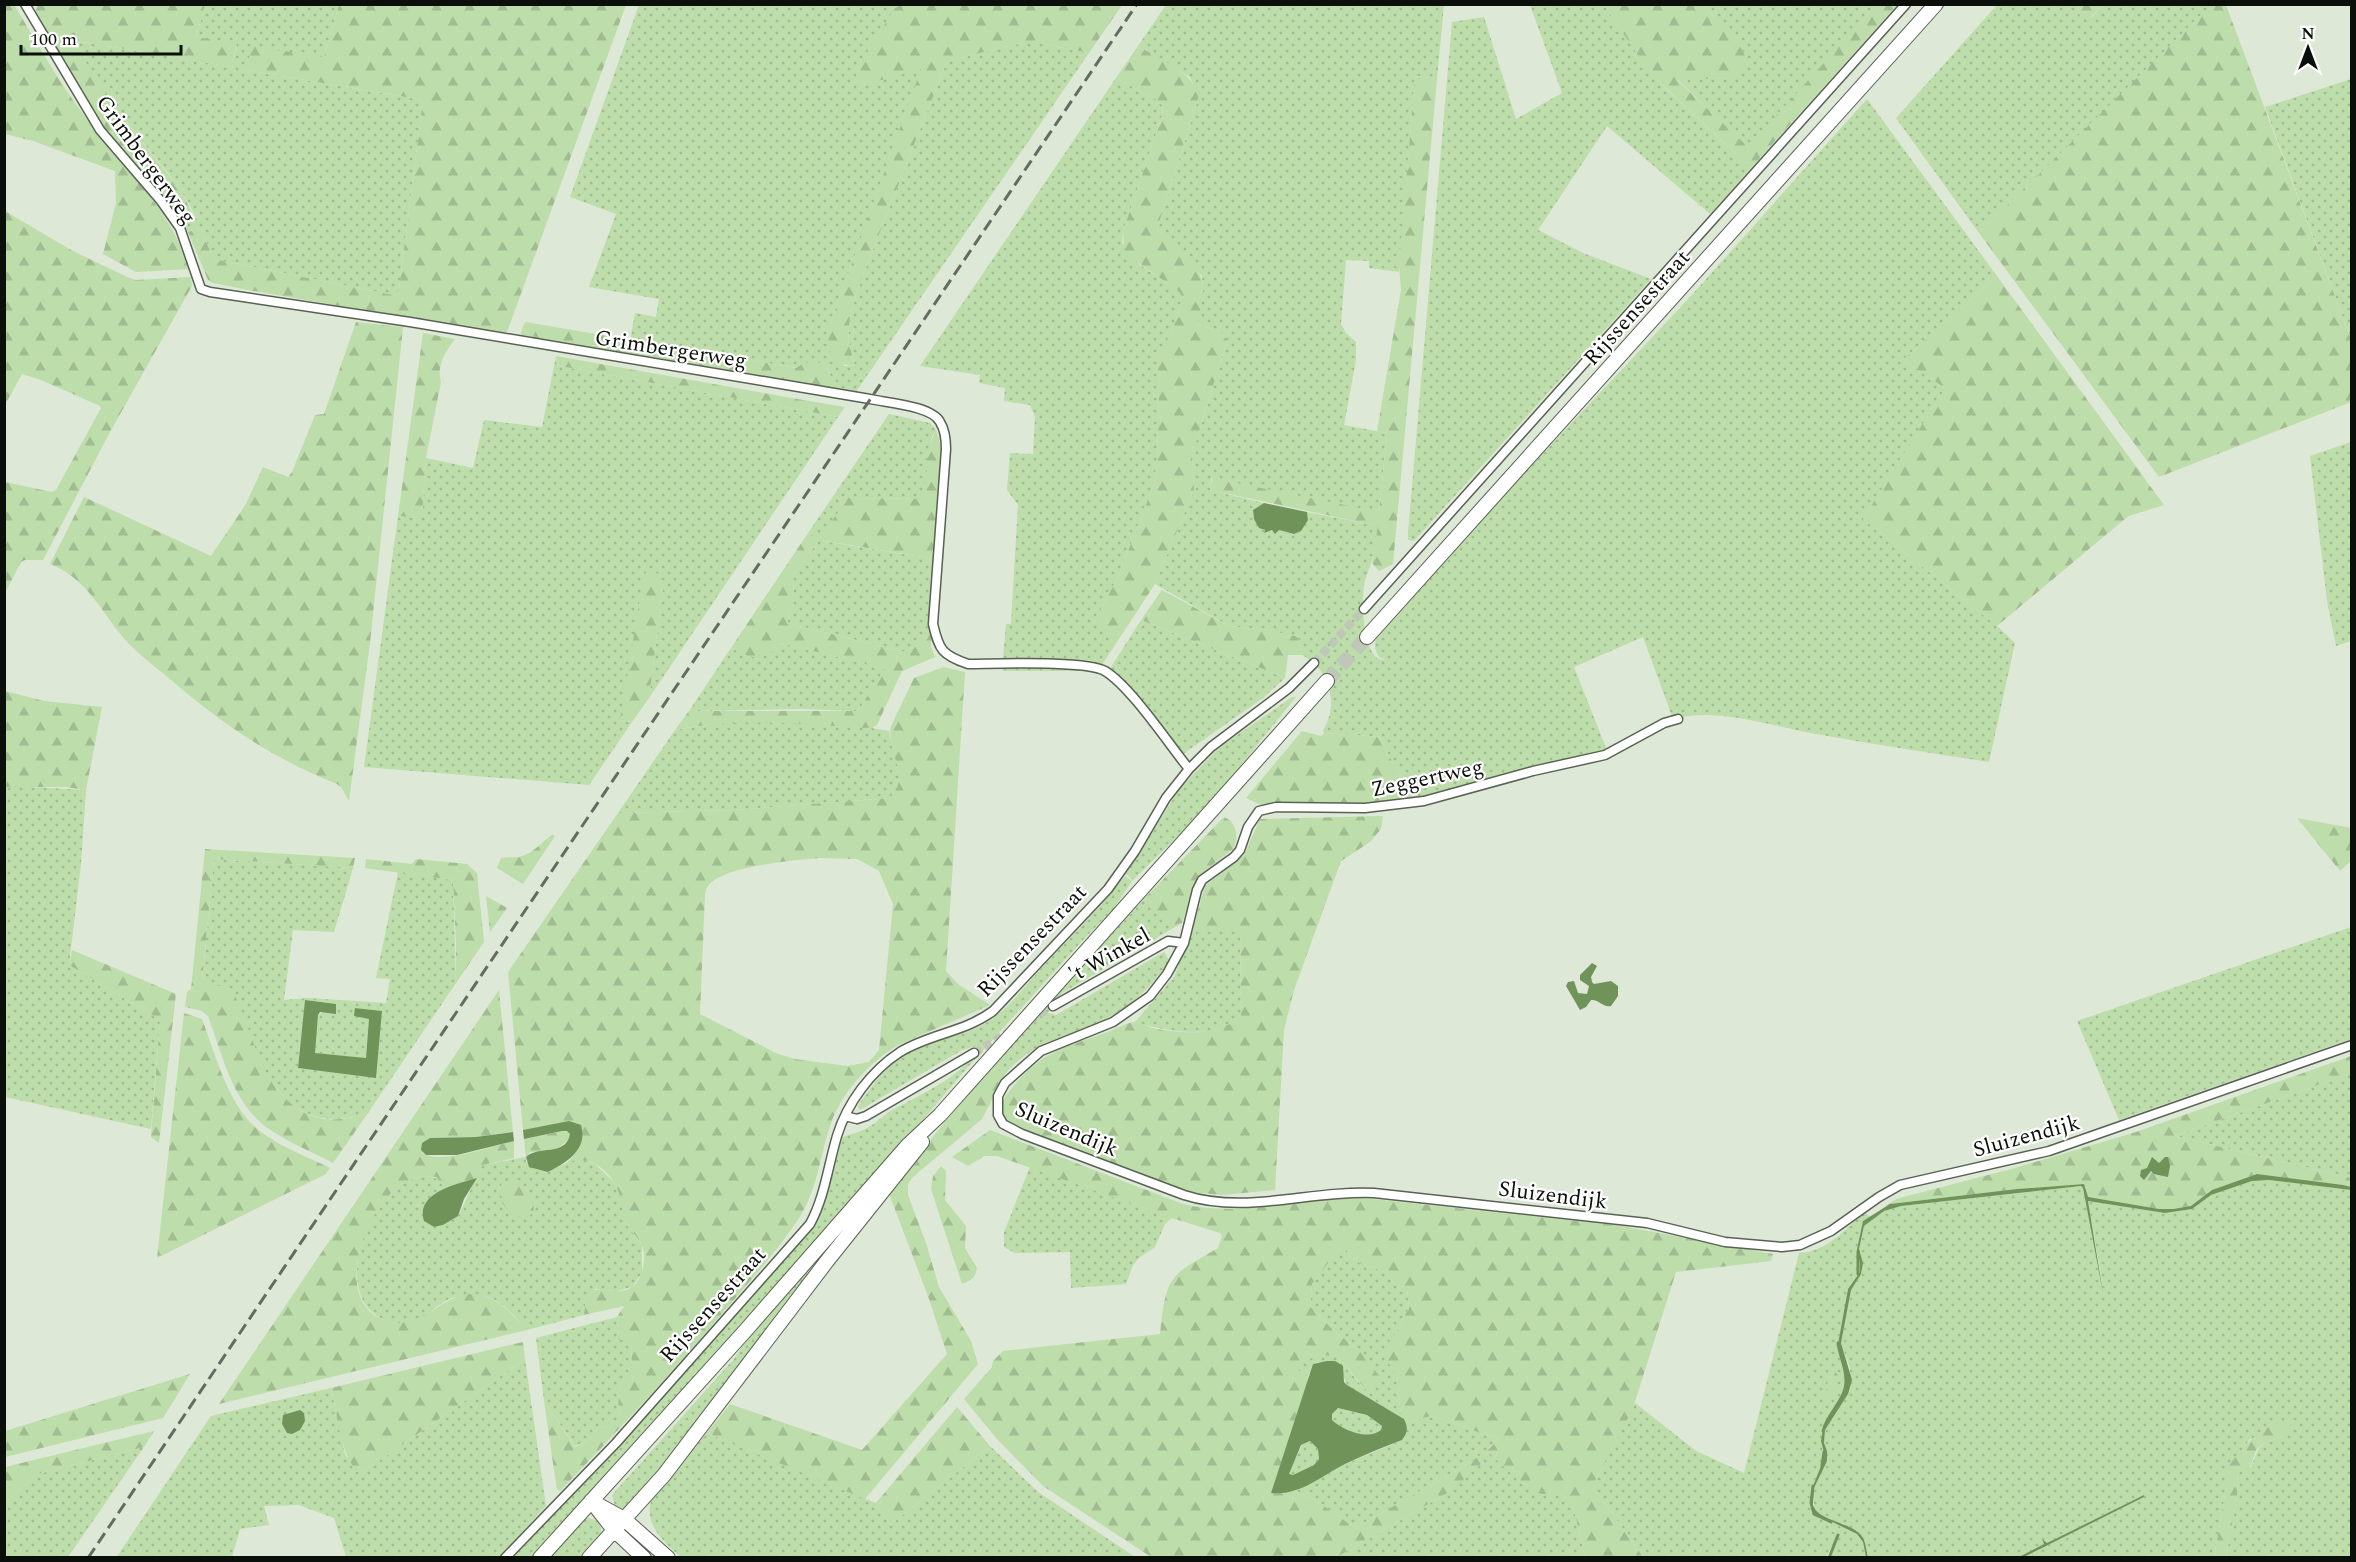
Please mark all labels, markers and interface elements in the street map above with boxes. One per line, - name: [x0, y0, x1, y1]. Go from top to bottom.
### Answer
- scale bar: [21, 18, 182, 56]
- north arrow: [2278, 18, 2338, 78]
- text: N: [2301, 22, 2315, 46]
- text: 100 m: [30, 26, 77, 53]
- street label: Grimbergerweg: [87, 88, 204, 232]
- street label: Rijssensestraat: [1576, 242, 1698, 373]
- street label: Grimbergerweg: [592, 321, 749, 378]
- street label: Zeggertweg: [1368, 750, 1487, 806]
- street label: Rijssensestraat: [969, 877, 1095, 1005]
- street label: 't Winkel: [1063, 919, 1157, 991]
- street label: Sluizendijk: [1010, 1093, 1123, 1166]
- street label: Sluizendijk: [1969, 1106, 2084, 1167]
- street label: Sluizendijk: [1496, 1172, 1609, 1219]
- street label: Rijssensestraat: [652, 1239, 774, 1370]

